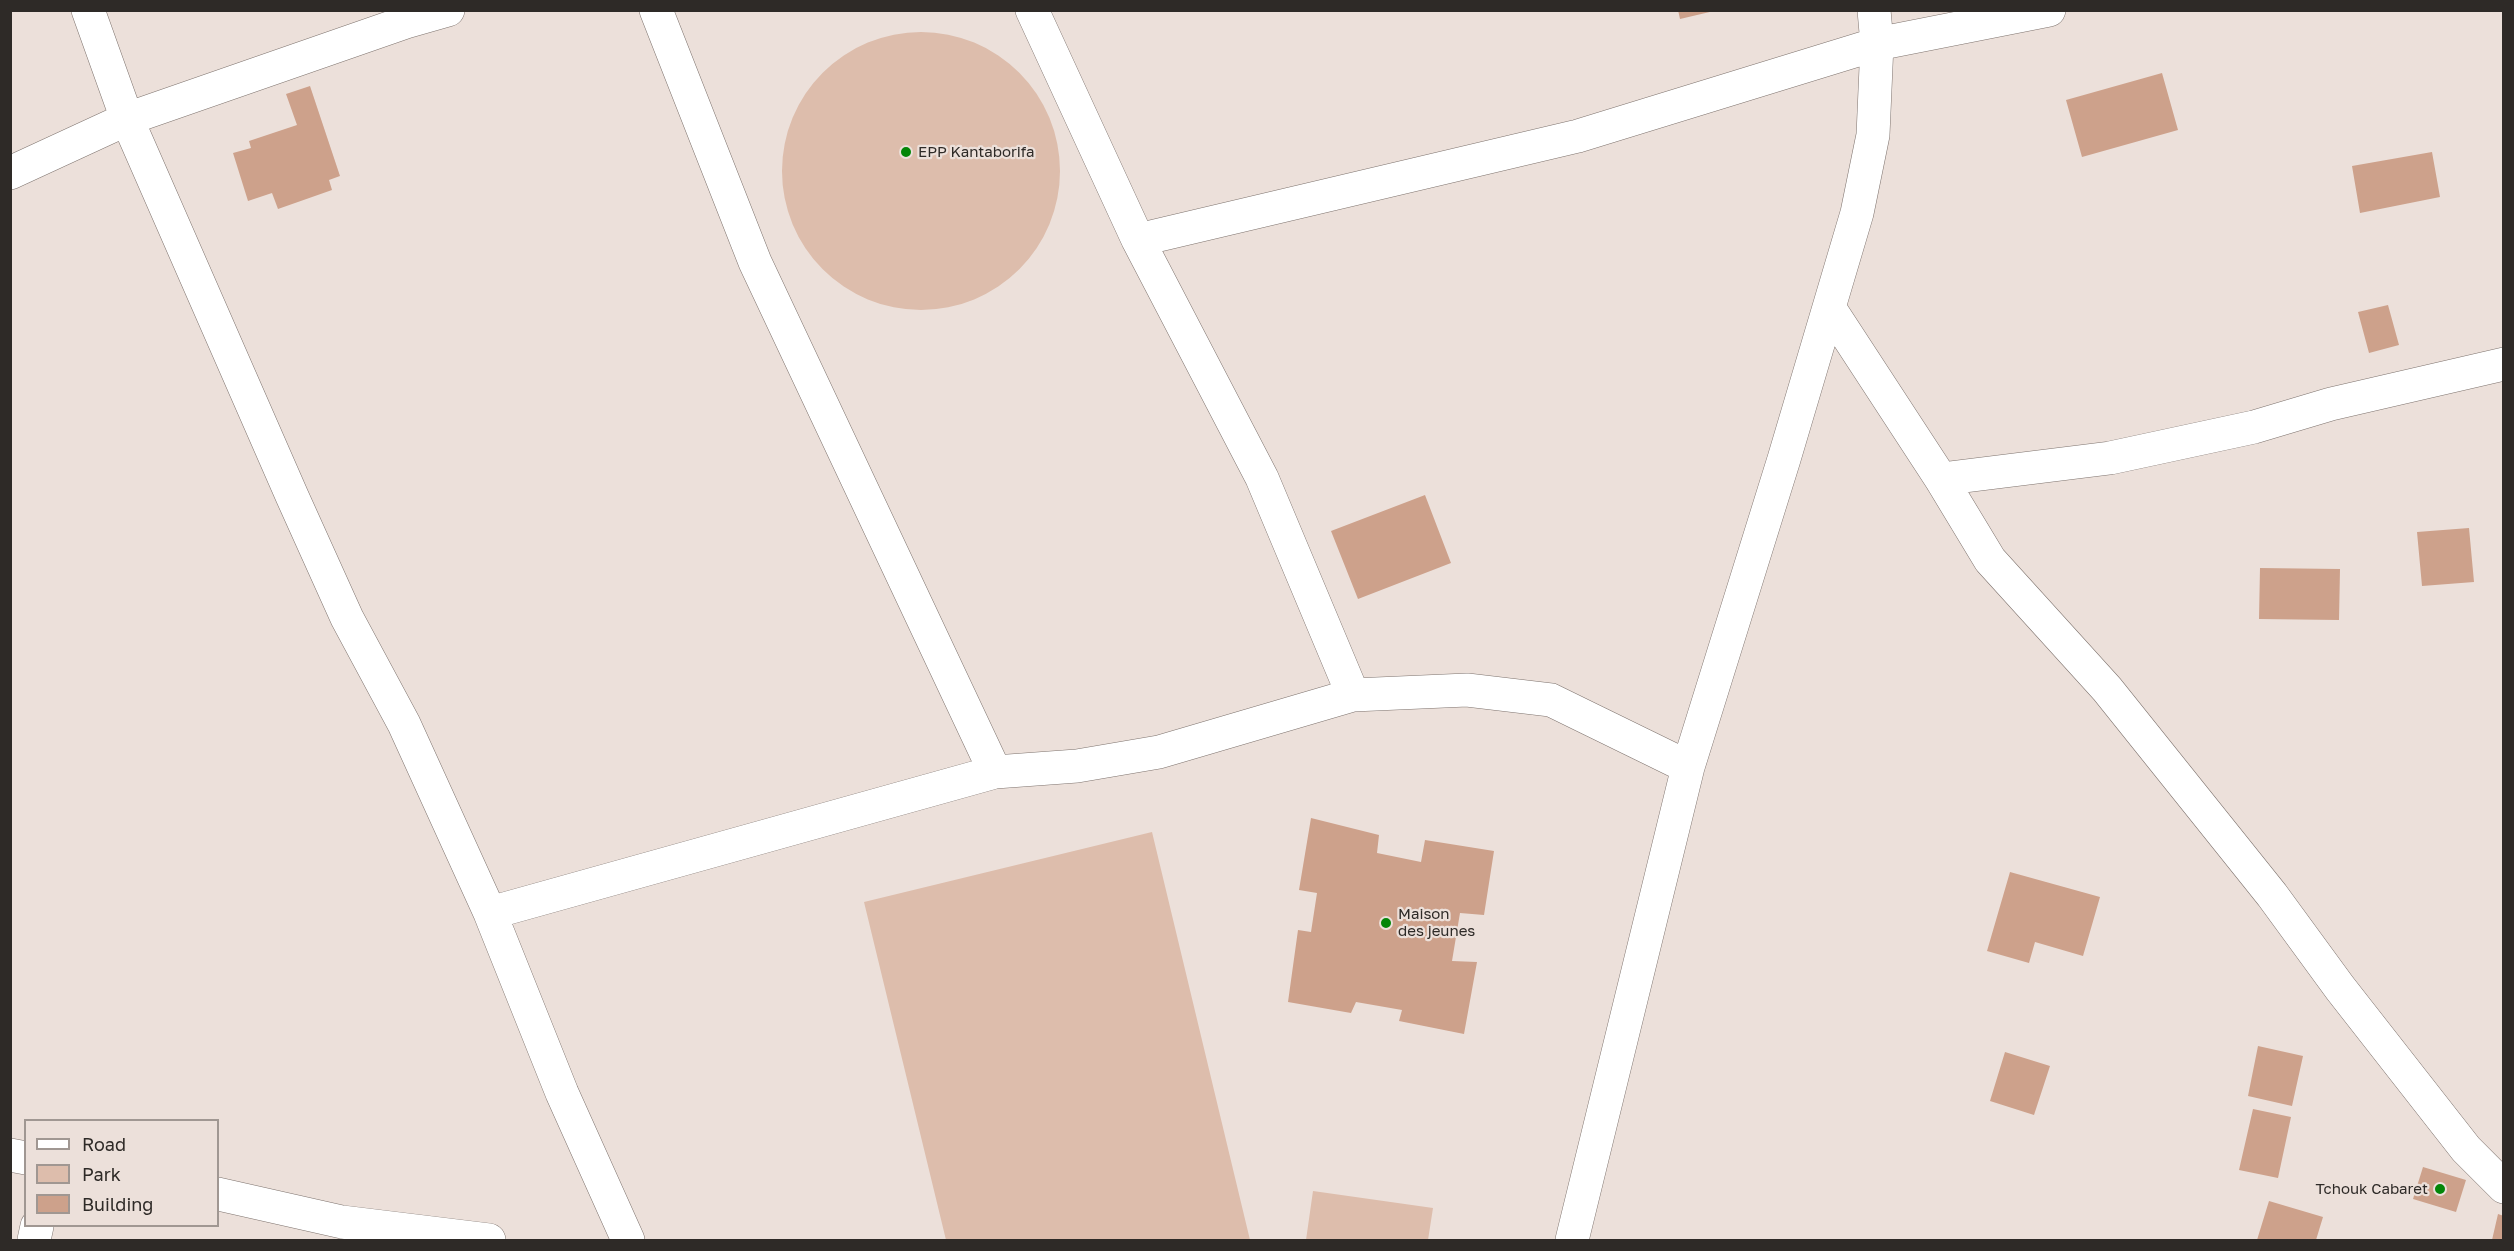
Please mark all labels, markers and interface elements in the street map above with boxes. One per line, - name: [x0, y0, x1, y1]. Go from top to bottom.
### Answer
- place label: EPP Kantaborifa: [918, 143, 1035, 161]
- marker: EPP Kantaborifa: [899, 145, 913, 159]
- place label: Maison des jeunes: [1398, 905, 1475, 940]
- marker: Maison des jeunes: [1379, 916, 1393, 930]
- legend: [24, 1119, 219, 1227]
- text: Road: [82, 1133, 126, 1155]
- text: Park: [82, 1163, 121, 1185]
- place label: Tchouk Cabaret: [2316, 1180, 2428, 1198]
- marker: Tchouk Cabaret: [2433, 1182, 2447, 1196]
- text: Building: [82, 1193, 153, 1215]

